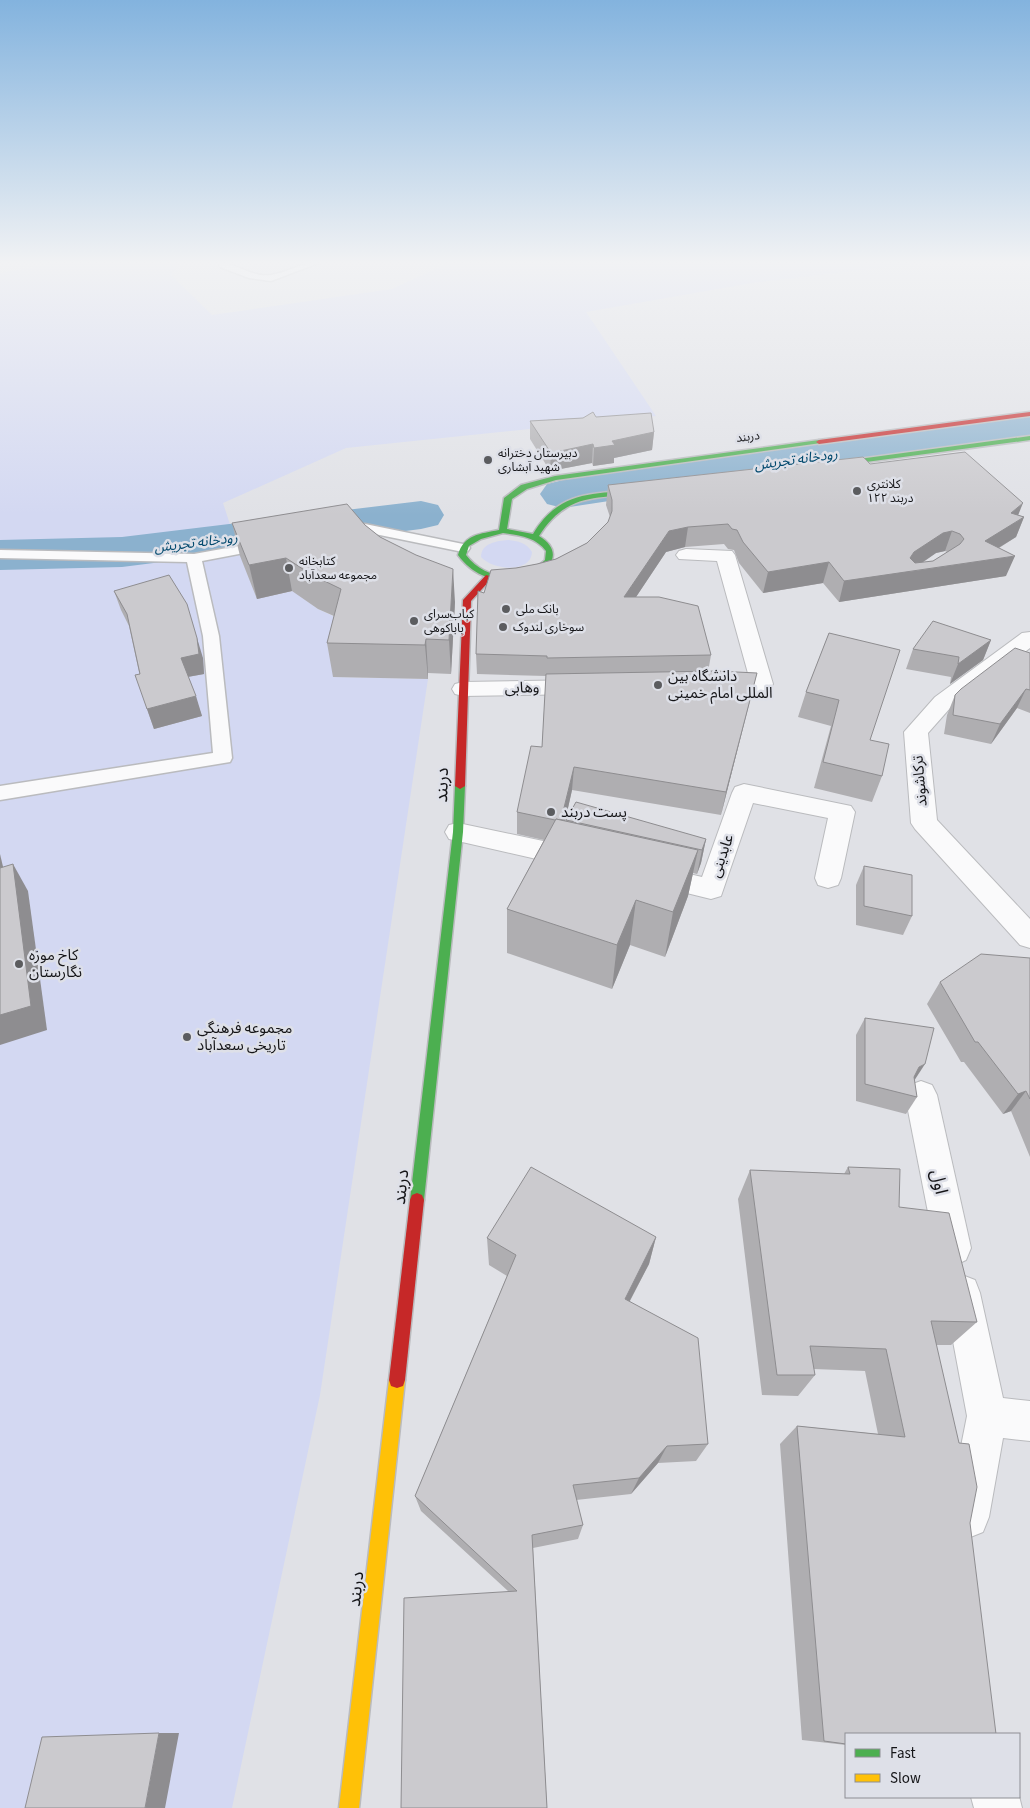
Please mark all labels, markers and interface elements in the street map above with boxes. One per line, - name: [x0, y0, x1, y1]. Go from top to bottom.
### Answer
- street label: دربند: [735, 427, 761, 447]
- water label: رودخانه تجریش: [753, 444, 839, 476]
- place label: دبیرستان دخترانه شهید آبشاری: [498, 445, 578, 476]
- marker: دبیرستان دخترانه شهید آبشاری: [482, 454, 494, 466]
- place label: کلانتری ۱۲۲ دربند: [867, 476, 914, 507]
- marker: کلانتری ۱۲۲ دربند: [851, 485, 863, 497]
- water label: رودخانه تجریش: [153, 528, 239, 558]
- place label: کتابخانه مجموعه سعدآباد: [299, 553, 377, 584]
- marker: کتابخانه مجموعه سعدآباد: [283, 562, 295, 574]
- place label: بانک ملی: [516, 601, 559, 618]
- marker: بانک ملی: [500, 603, 512, 615]
- place label: کباب‌سرای باباکوهی: [424, 606, 475, 637]
- marker: کباب‌سرای باباکوهی: [408, 615, 420, 627]
- place label: سوخاری لندوک: [513, 619, 584, 636]
- marker: سوخاری لندوک: [497, 621, 509, 633]
- place label: دانشگاه بین المللی امام خمینی: [668, 666, 773, 704]
- street label: وهابی: [504, 677, 540, 699]
- marker: دانشگاه بین المللی امام خمینی: [652, 679, 664, 691]
- street label: ترکاشوند: [907, 755, 933, 807]
- street label: دربند: [429, 767, 455, 803]
- place label: پست دربند: [561, 802, 627, 823]
- marker: پست دربند: [545, 806, 557, 818]
- street label: عابدینی: [705, 831, 739, 881]
- place label: کاخ موزه نگارستان: [29, 945, 82, 983]
- marker: کاخ موزه نگارستان: [13, 958, 25, 970]
- place label: مجموعه فرهنگی تاریخی سعدآباد: [197, 1018, 292, 1056]
- marker: مجموعه فرهنگی تاریخی سعدآباد: [181, 1031, 193, 1043]
- street label: اول: [924, 1167, 954, 1197]
- street label: دربند: [387, 1168, 415, 1206]
- street label: دربند: [342, 1570, 370, 1608]
- legend: [845, 1733, 1020, 1798]
- text: Fast: [890, 1743, 916, 1764]
- text: Slow: [890, 1768, 921, 1789]

